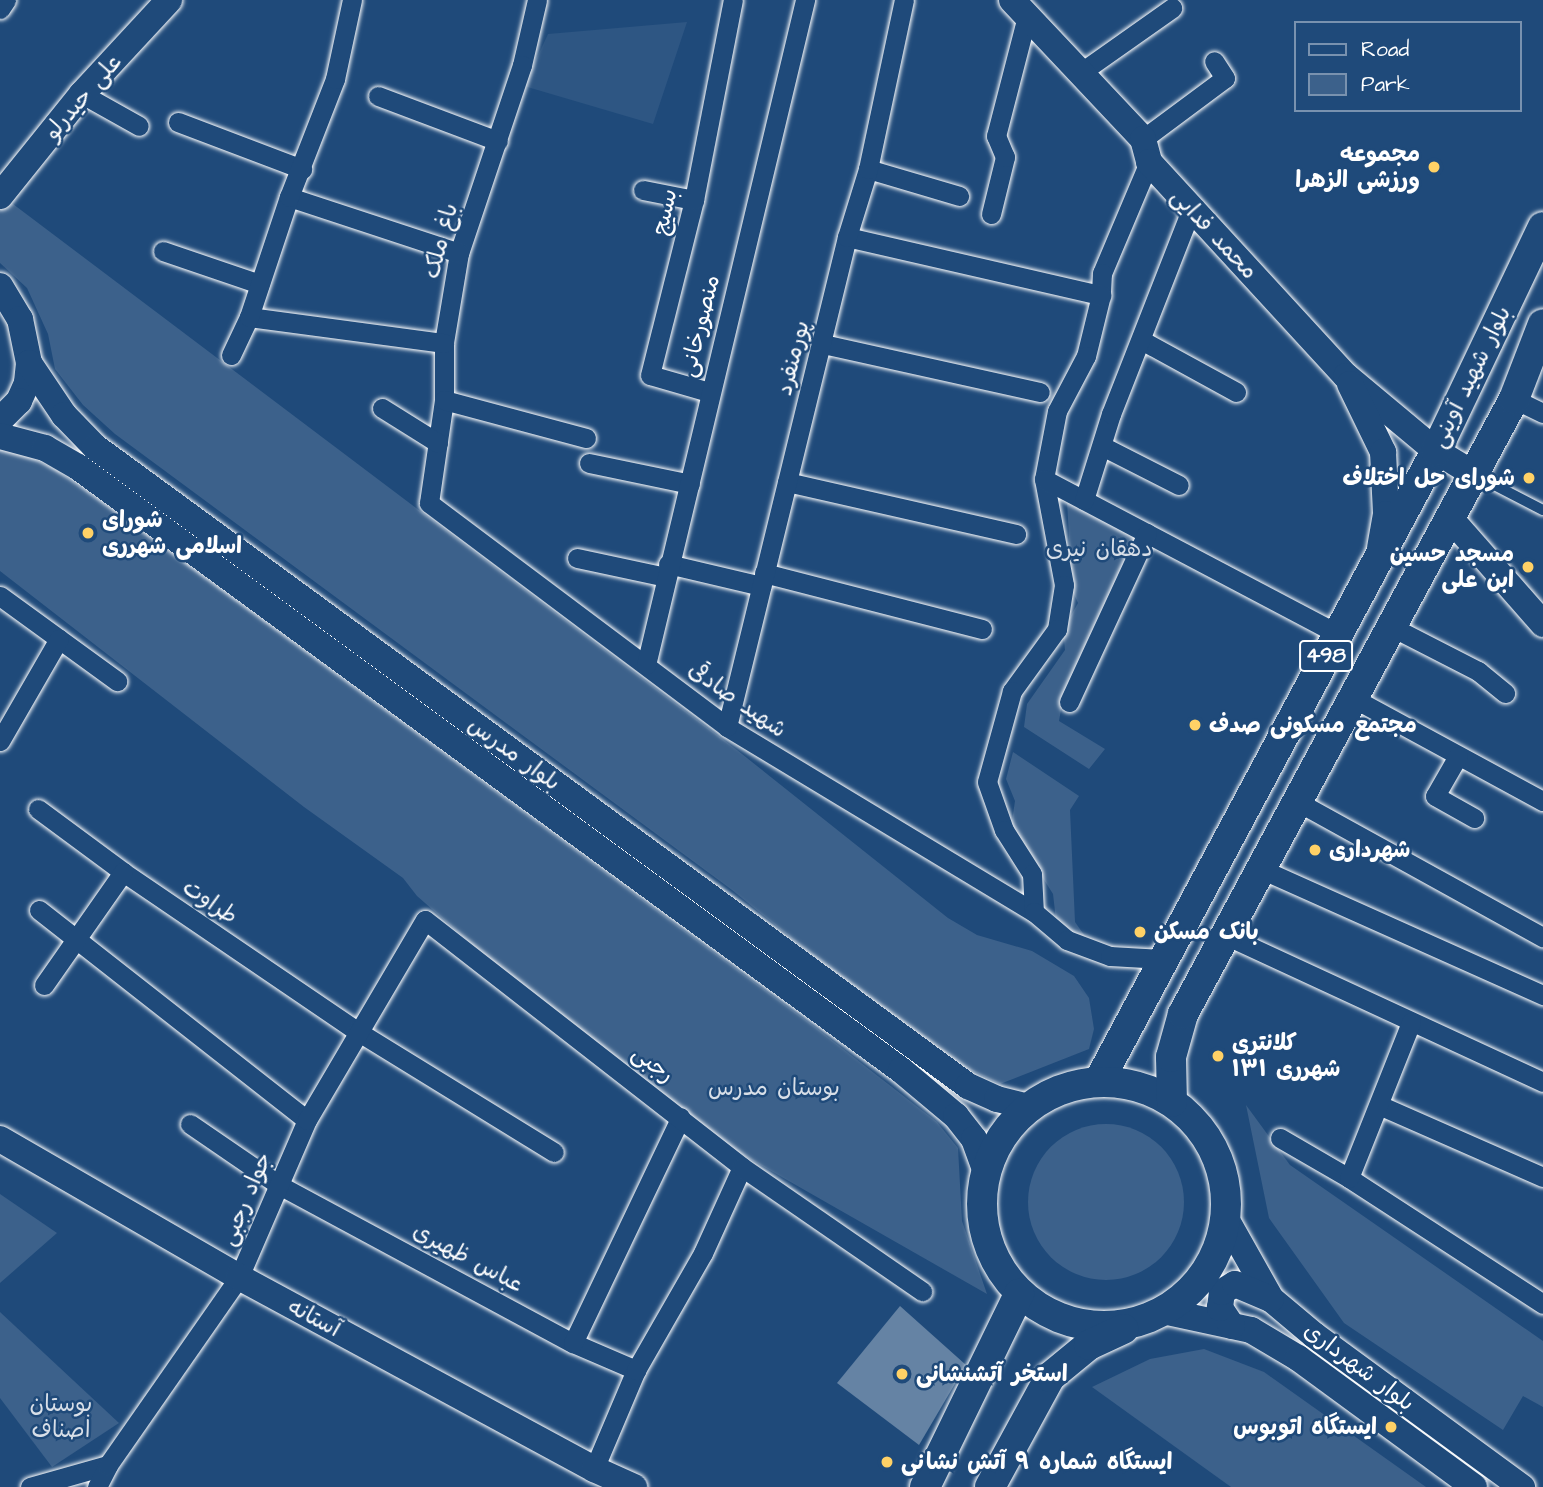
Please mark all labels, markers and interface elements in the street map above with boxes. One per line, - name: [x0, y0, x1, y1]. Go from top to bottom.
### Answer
- legend: [1294, 21, 1522, 112]
- text: Road: [1361, 35, 1409, 64]
- street label: علی حیدرلو: [38, 48, 128, 146]
- text: Park: [1361, 70, 1410, 99]
- place label: مجموعه ورزشی الزهرا: [1295, 140, 1420, 194]
- marker: مجموعه ورزشی الزهرا: [1426, 159, 1442, 175]
- street label: محمد فدایی: [1165, 183, 1263, 285]
- street label: بسیج: [646, 186, 684, 238]
- street label: باغ ملک: [418, 200, 464, 282]
- street label: منصورخانی: [674, 272, 726, 380]
- street label: بلوار شهید آوینی: [1425, 302, 1517, 452]
- street label: پورمنفرد: [770, 318, 816, 398]
- place label: شورای حل اختلاف: [1343, 464, 1515, 492]
- marker: شورای حل اختلاف: [1521, 470, 1537, 486]
- place label: شورای اسلامی شهرری: [102, 506, 242, 560]
- marker: شورای اسلامی شهرری: [80, 525, 96, 541]
- park label: دهقان نیری: [1046, 535, 1152, 563]
- place label: مسجد حسین ابن علی: [1390, 540, 1514, 594]
- marker: مسجد حسین ابن علی: [1520, 559, 1536, 575]
- road number: 498: [1298, 638, 1354, 674]
- street label: شهید صادقی: [683, 656, 791, 744]
- street label: بلوار مدرس: [462, 711, 566, 797]
- place label: مجتمع مسکونی صدف: [1209, 711, 1417, 739]
- marker: مجتمع مسکونی صدف: [1187, 717, 1203, 733]
- place label: شهرداری: [1329, 836, 1410, 864]
- marker: شهرداری: [1307, 842, 1323, 858]
- street label: طراوت: [177, 874, 243, 930]
- place label: بانک مسکن: [1154, 918, 1259, 946]
- marker: بانک مسکن: [1132, 924, 1148, 940]
- place label: کلانتری ۱۳۱ شهرری: [1232, 1029, 1340, 1083]
- street label: رجبی: [626, 1039, 680, 1089]
- marker: کلانتری ۱۳۱ شهرری: [1210, 1048, 1226, 1064]
- park label: بوستان مدرس: [708, 1074, 840, 1102]
- street label: جواد رجبی: [214, 1148, 278, 1250]
- street label: عباس ظهیری: [408, 1217, 528, 1299]
- street label: آستانه: [283, 1293, 345, 1343]
- street label: بلوار شهرداری: [1298, 1316, 1420, 1418]
- place label: استخر آتشنشانی: [916, 1360, 1068, 1388]
- marker: استخر آتشنشانی: [894, 1366, 910, 1382]
- park label: بوستان اصناف: [30, 1390, 92, 1444]
- place label: ایستگاه اتوبوس: [1233, 1413, 1377, 1441]
- marker: ایستگاه اتوبوس: [1383, 1419, 1399, 1435]
- place label: ایستگاه شماره ۹ آتش نشانی: [901, 1448, 1172, 1476]
- marker: ایستگاه شماره ۹ آتش نشانی: [879, 1454, 895, 1470]

